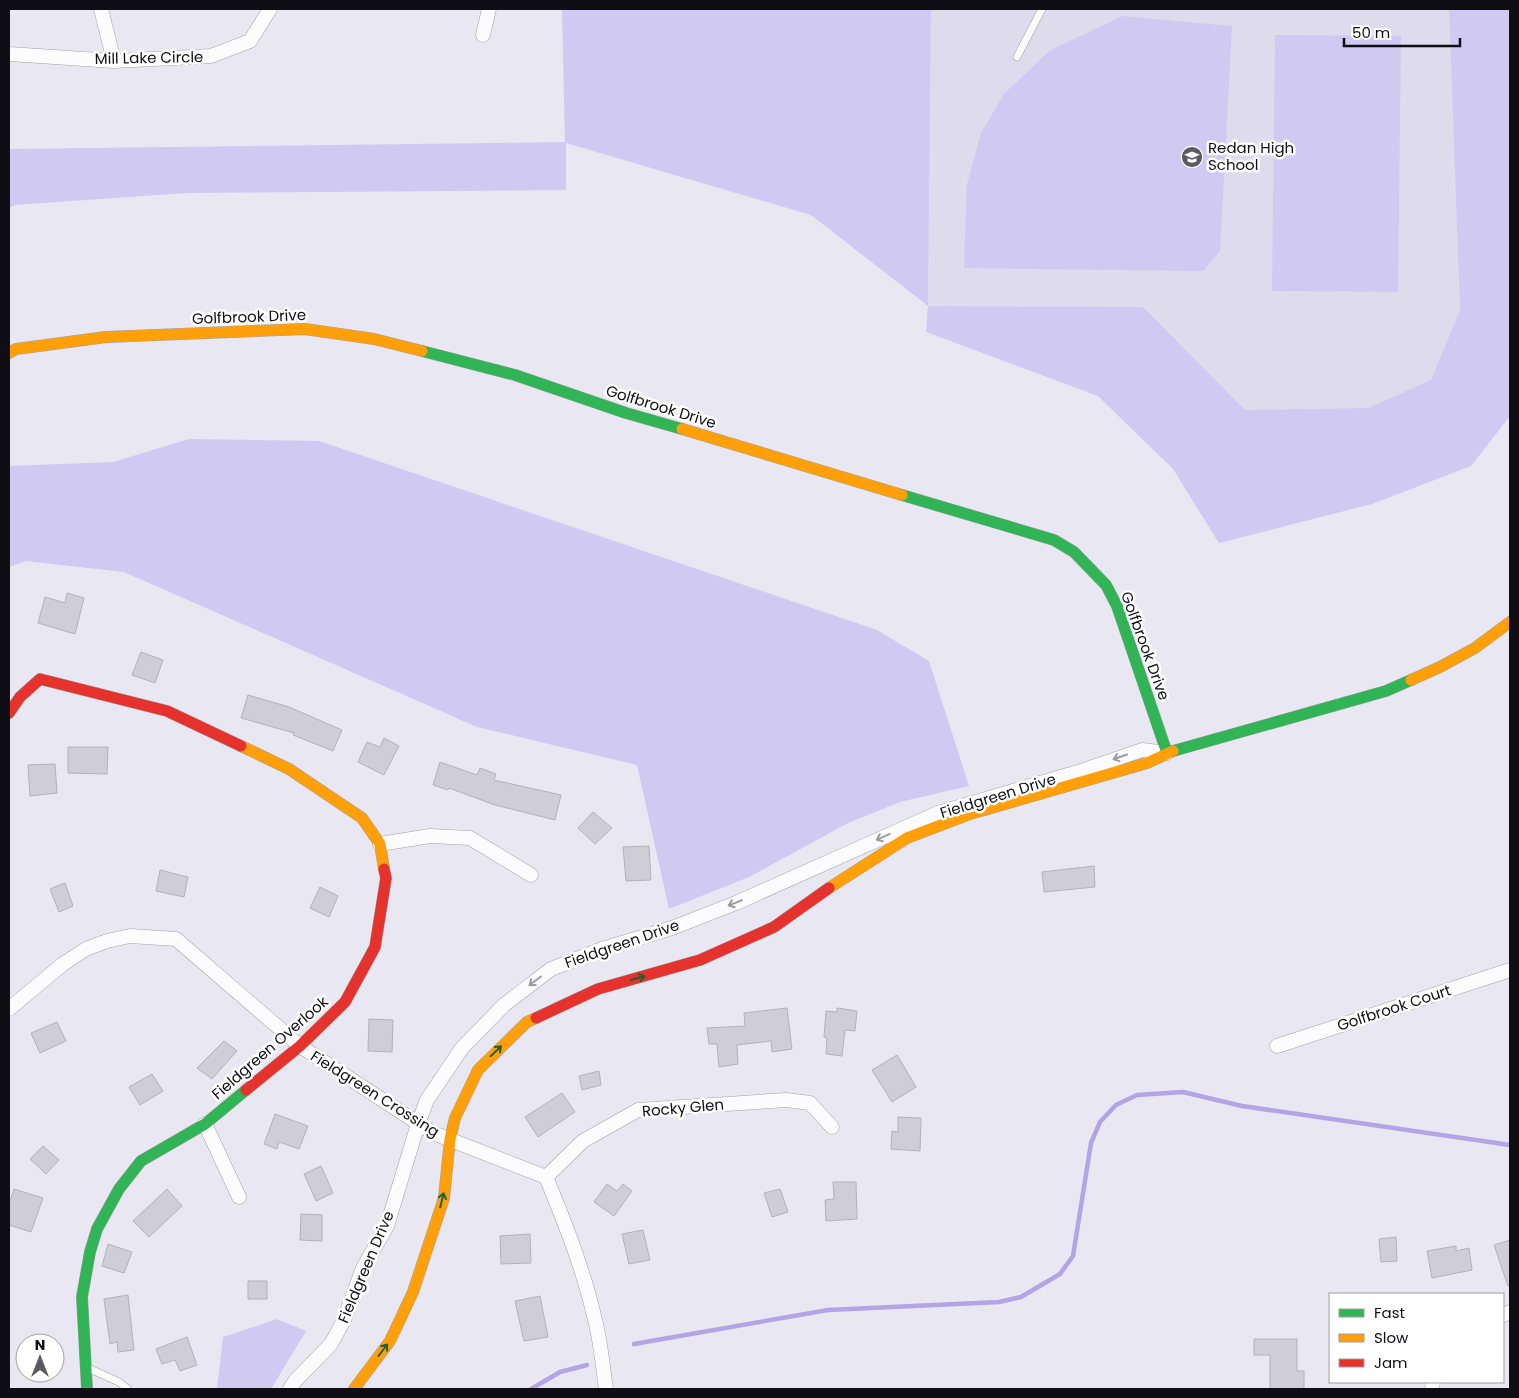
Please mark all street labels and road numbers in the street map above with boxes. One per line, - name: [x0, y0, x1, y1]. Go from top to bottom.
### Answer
- street label: Mill Lake Circle: [95, 46, 203, 69]
- street label: Golfbrook Drive: [192, 304, 306, 329]
- street label: Golfbrook Drive: [603, 380, 719, 433]
- street label: Golfbrook Drive: [1116, 589, 1175, 703]
- street label: Fieldgreen Drive: [937, 768, 1058, 823]
- street label: Fieldgreen Drive: [562, 914, 682, 973]
- street label: Golfbrook Court: [1334, 979, 1453, 1036]
- street label: Fieldgreen Overlook: [207, 991, 333, 1104]
- street label: Fieldgreen Crossing: [307, 1045, 444, 1142]
- street label: Rocky Glen: [641, 1093, 725, 1122]
- street label: Fieldgreen Drive: [332, 1208, 399, 1326]

